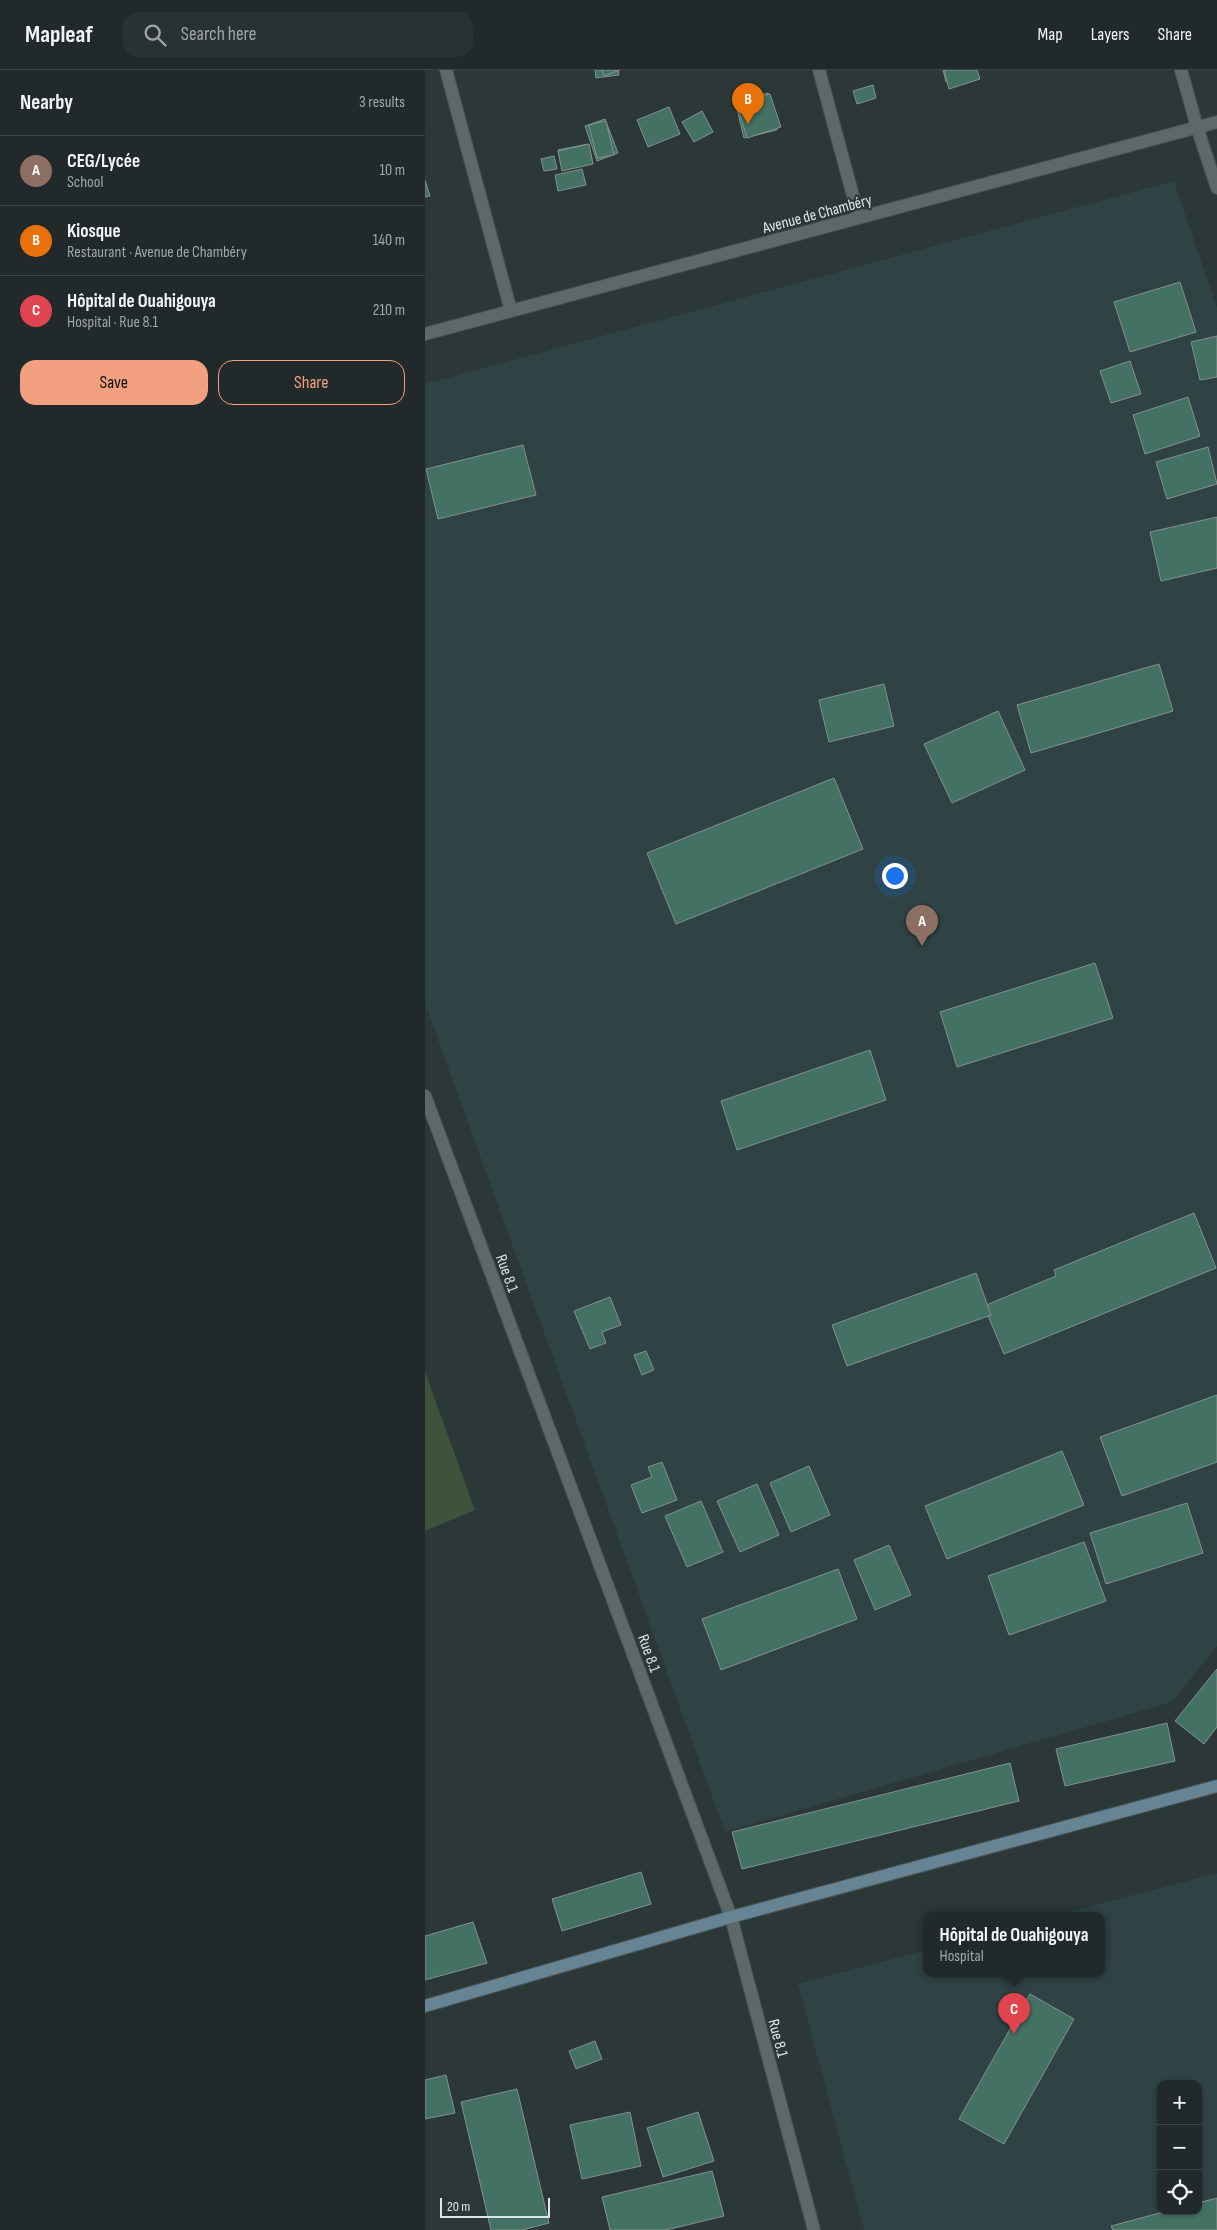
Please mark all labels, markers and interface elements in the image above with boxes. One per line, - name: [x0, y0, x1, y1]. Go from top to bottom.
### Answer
- search box: [123, 12, 473, 57]
- text: Mapleaf: [25, 20, 93, 49]
- icon: search: [141, 21, 169, 49]
- text: Search here: [181, 23, 256, 46]
- text: Map: [1038, 24, 1063, 45]
- text: Layers: [1091, 24, 1130, 45]
- text: Share: [1158, 24, 1192, 45]
- pin: B: [732, 83, 764, 124]
- text: Nearby: [20, 90, 73, 115]
- text: 3 results: [359, 93, 405, 112]
- text: CEG/Lycée: [67, 150, 140, 173]
- text: A: [32, 161, 40, 180]
- text: 10 m: [379, 161, 405, 180]
- text: School: [67, 173, 103, 192]
- street label: Avenue de Chambéry: [760, 191, 874, 238]
- text: Kiosque: [67, 220, 121, 243]
- text: B: [32, 231, 40, 250]
- text: 140 m: [373, 231, 405, 250]
- text: Restaurant · Avenue de Chambéry: [67, 243, 247, 262]
- text: Hôpital de Ouahigouya: [67, 290, 216, 313]
- text: C: [32, 301, 40, 320]
- text: 210 m: [373, 301, 405, 320]
- text: Hospital · Rue 8.1: [67, 313, 158, 332]
- button: Save: [20, 360, 208, 405]
- button: Share: [218, 360, 405, 405]
- your location: [882, 863, 908, 889]
- pin: A: [906, 905, 938, 946]
- street label: Rue 8.1: [491, 1252, 522, 1295]
- street label: Rue 8.1: [633, 1632, 664, 1675]
- popup: [923, 1912, 1105, 1977]
- text: Hôpital de Ouahigouya: [940, 1924, 1088, 1947]
- text: Hospital: [940, 1947, 984, 1966]
- pin: C: [998, 1993, 1030, 2034]
- street label: Rue 8.1: [763, 2017, 792, 2060]
- map controls: [1157, 2080, 1202, 2215]
- button: +: [1157, 2080, 1202, 2125]
- button: −: [1157, 2125, 1202, 2170]
- button: locate: [1157, 2170, 1202, 2215]
- scale bar: [440, 2195, 550, 2218]
- text: 20 m: [447, 2198, 470, 2215]

